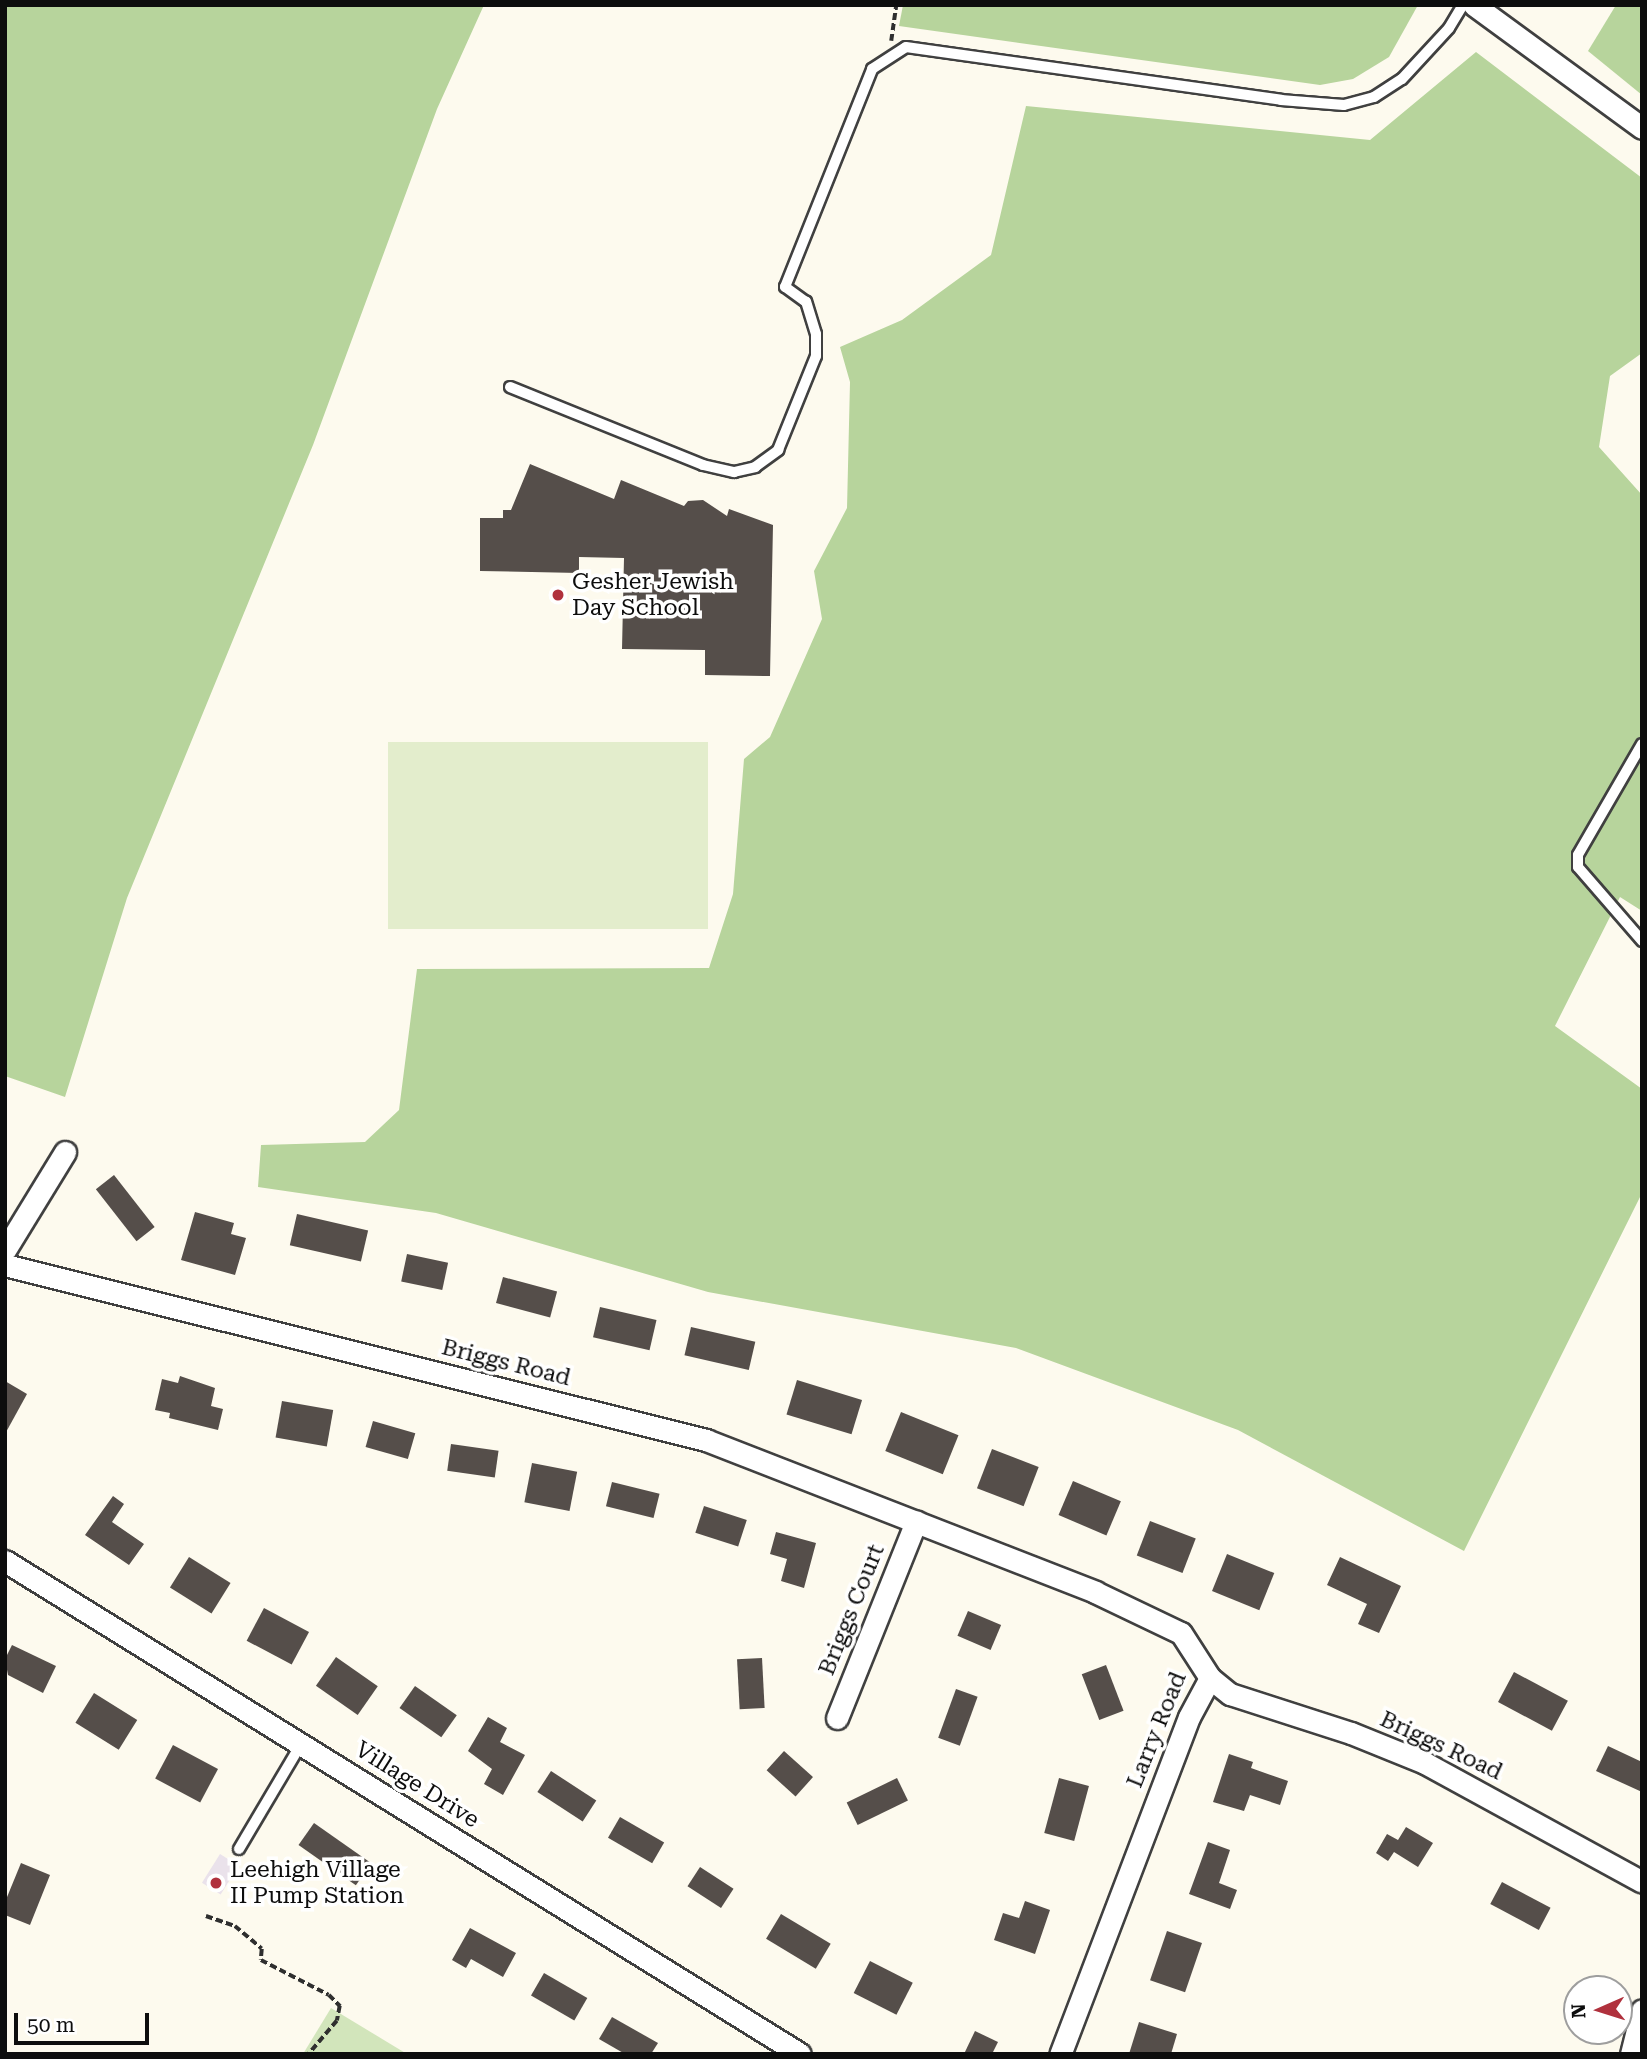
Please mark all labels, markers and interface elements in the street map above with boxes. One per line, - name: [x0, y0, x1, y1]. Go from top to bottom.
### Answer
- place label: Gesher Jewish Day School: [572, 568, 734, 622]
- marker: Gesher Jewish Day School: [550, 587, 566, 603]
- street label: Briggs Road: [439, 1334, 573, 1392]
- street label: Briggs Court: [813, 1541, 891, 1679]
- street label: Larry Road: [1121, 1668, 1193, 1792]
- street label: Briggs Road: [1375, 1706, 1507, 1786]
- street label: Village Drive: [350, 1736, 484, 1834]
- place label: Leehigh Village II Pump Station: [230, 1856, 404, 1910]
- marker: Leehigh Village II Pump Station: [208, 1875, 224, 1891]
- north arrow: [1563, 1975, 1633, 2045]
- scale bar: [18, 2000, 152, 2044]
- text: N: [1567, 2003, 1590, 2019]
- text: 50 m: [27, 2013, 75, 2037]

